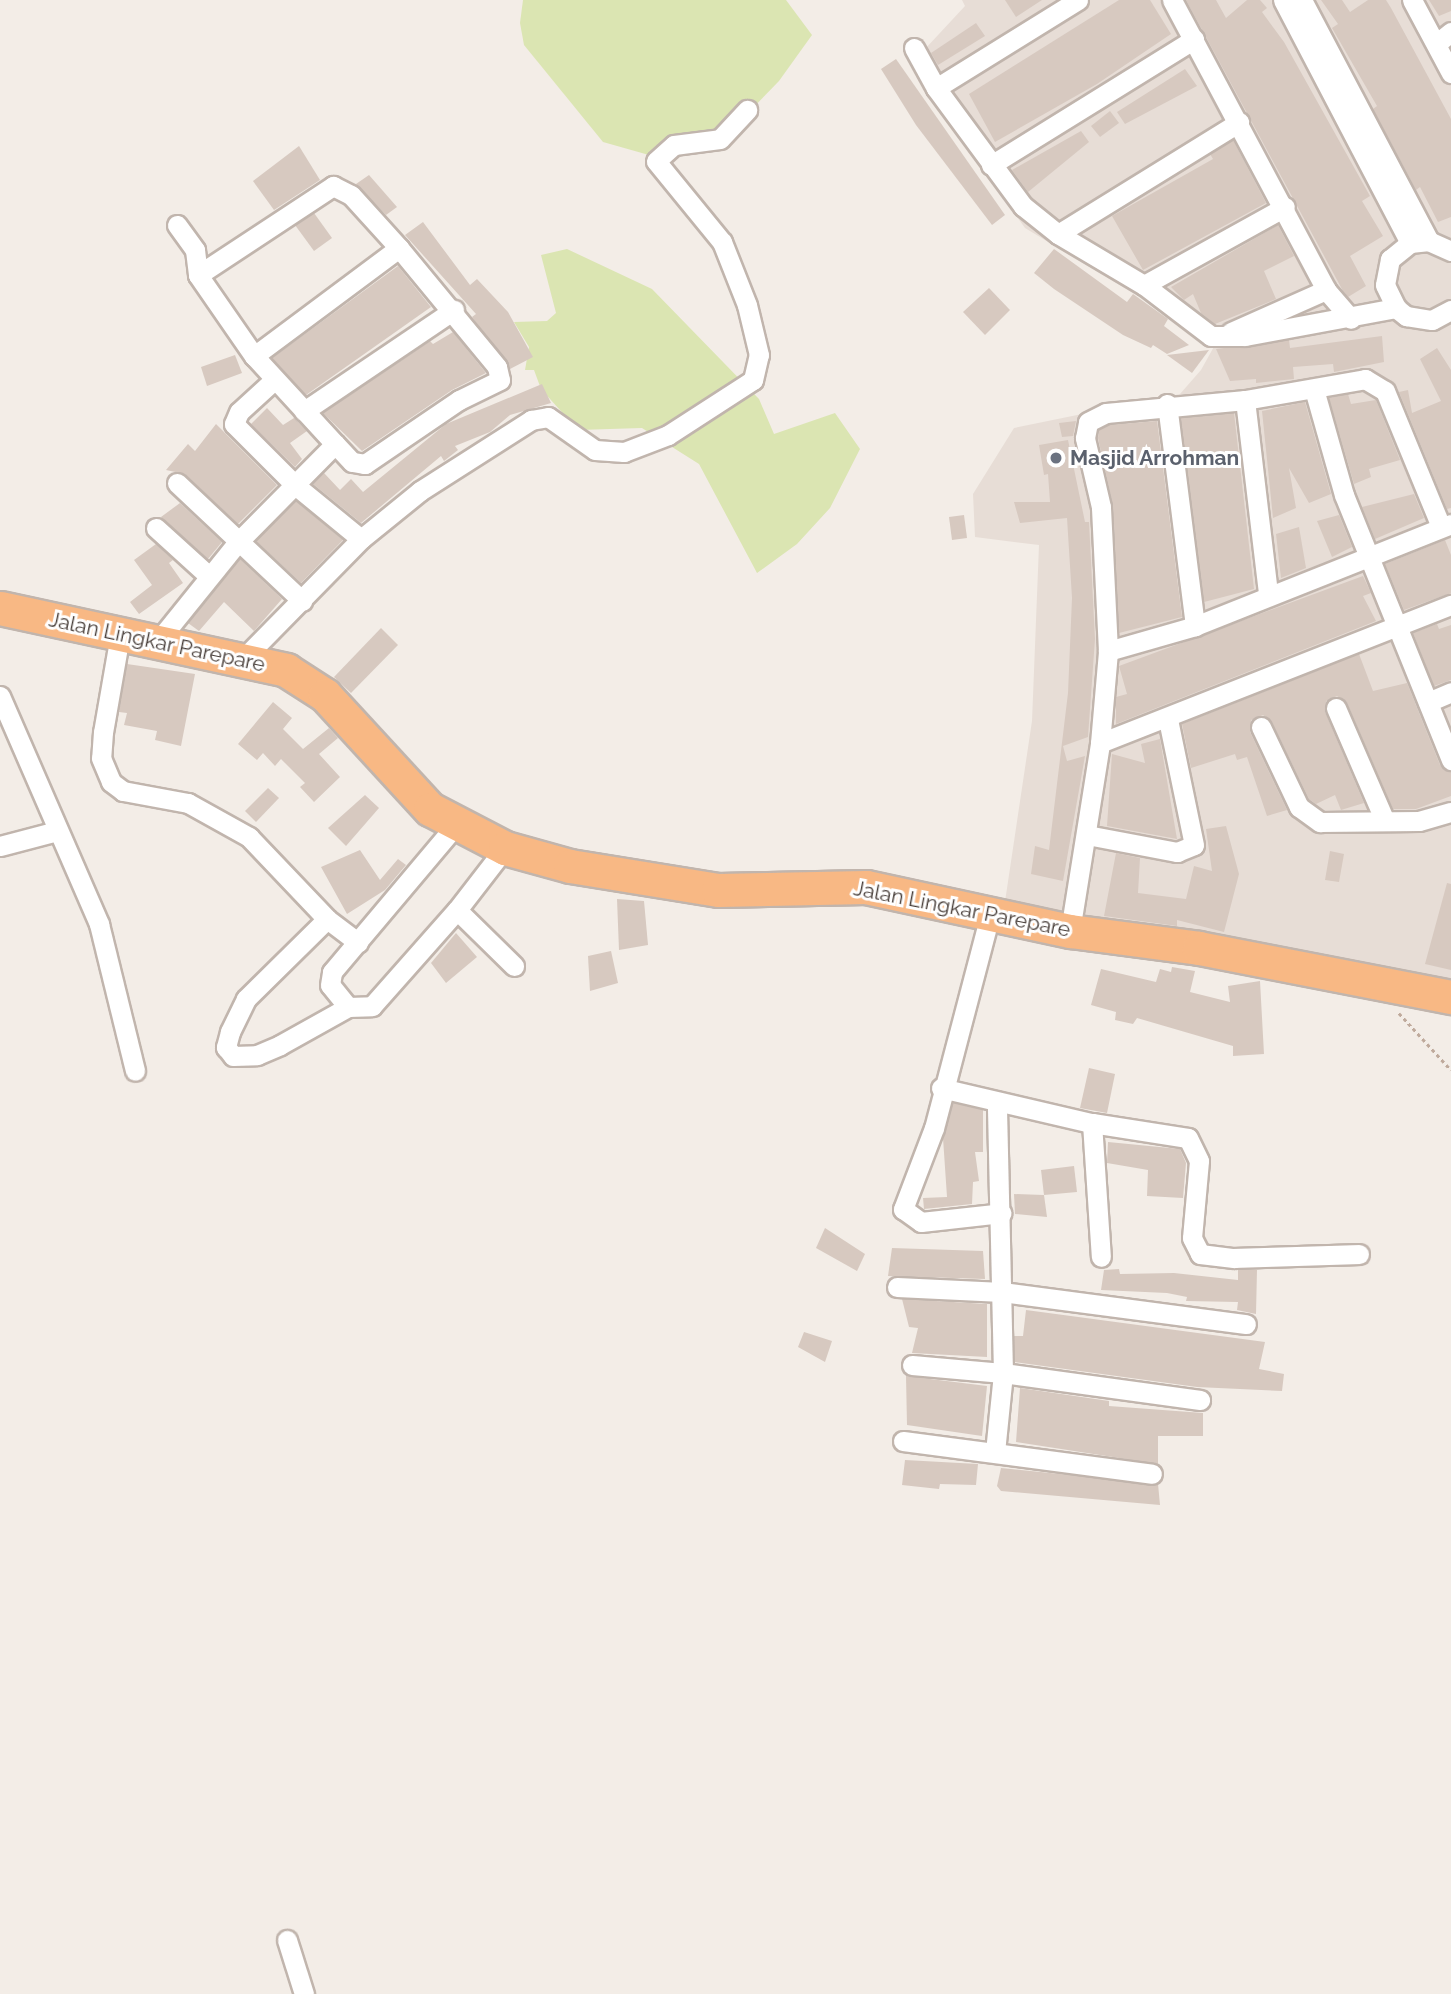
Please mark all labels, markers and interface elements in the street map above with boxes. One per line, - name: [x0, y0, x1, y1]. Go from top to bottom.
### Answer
- place label: Masjid Arrohman: [1070, 445, 1240, 471]
- marker: Masjid Arrohman: [1048, 450, 1064, 466]
- street label: Jalan Lingkar Parepare: [46, 607, 268, 677]
- street label: Jalan Lingkar Parepare: [851, 876, 1073, 942]

